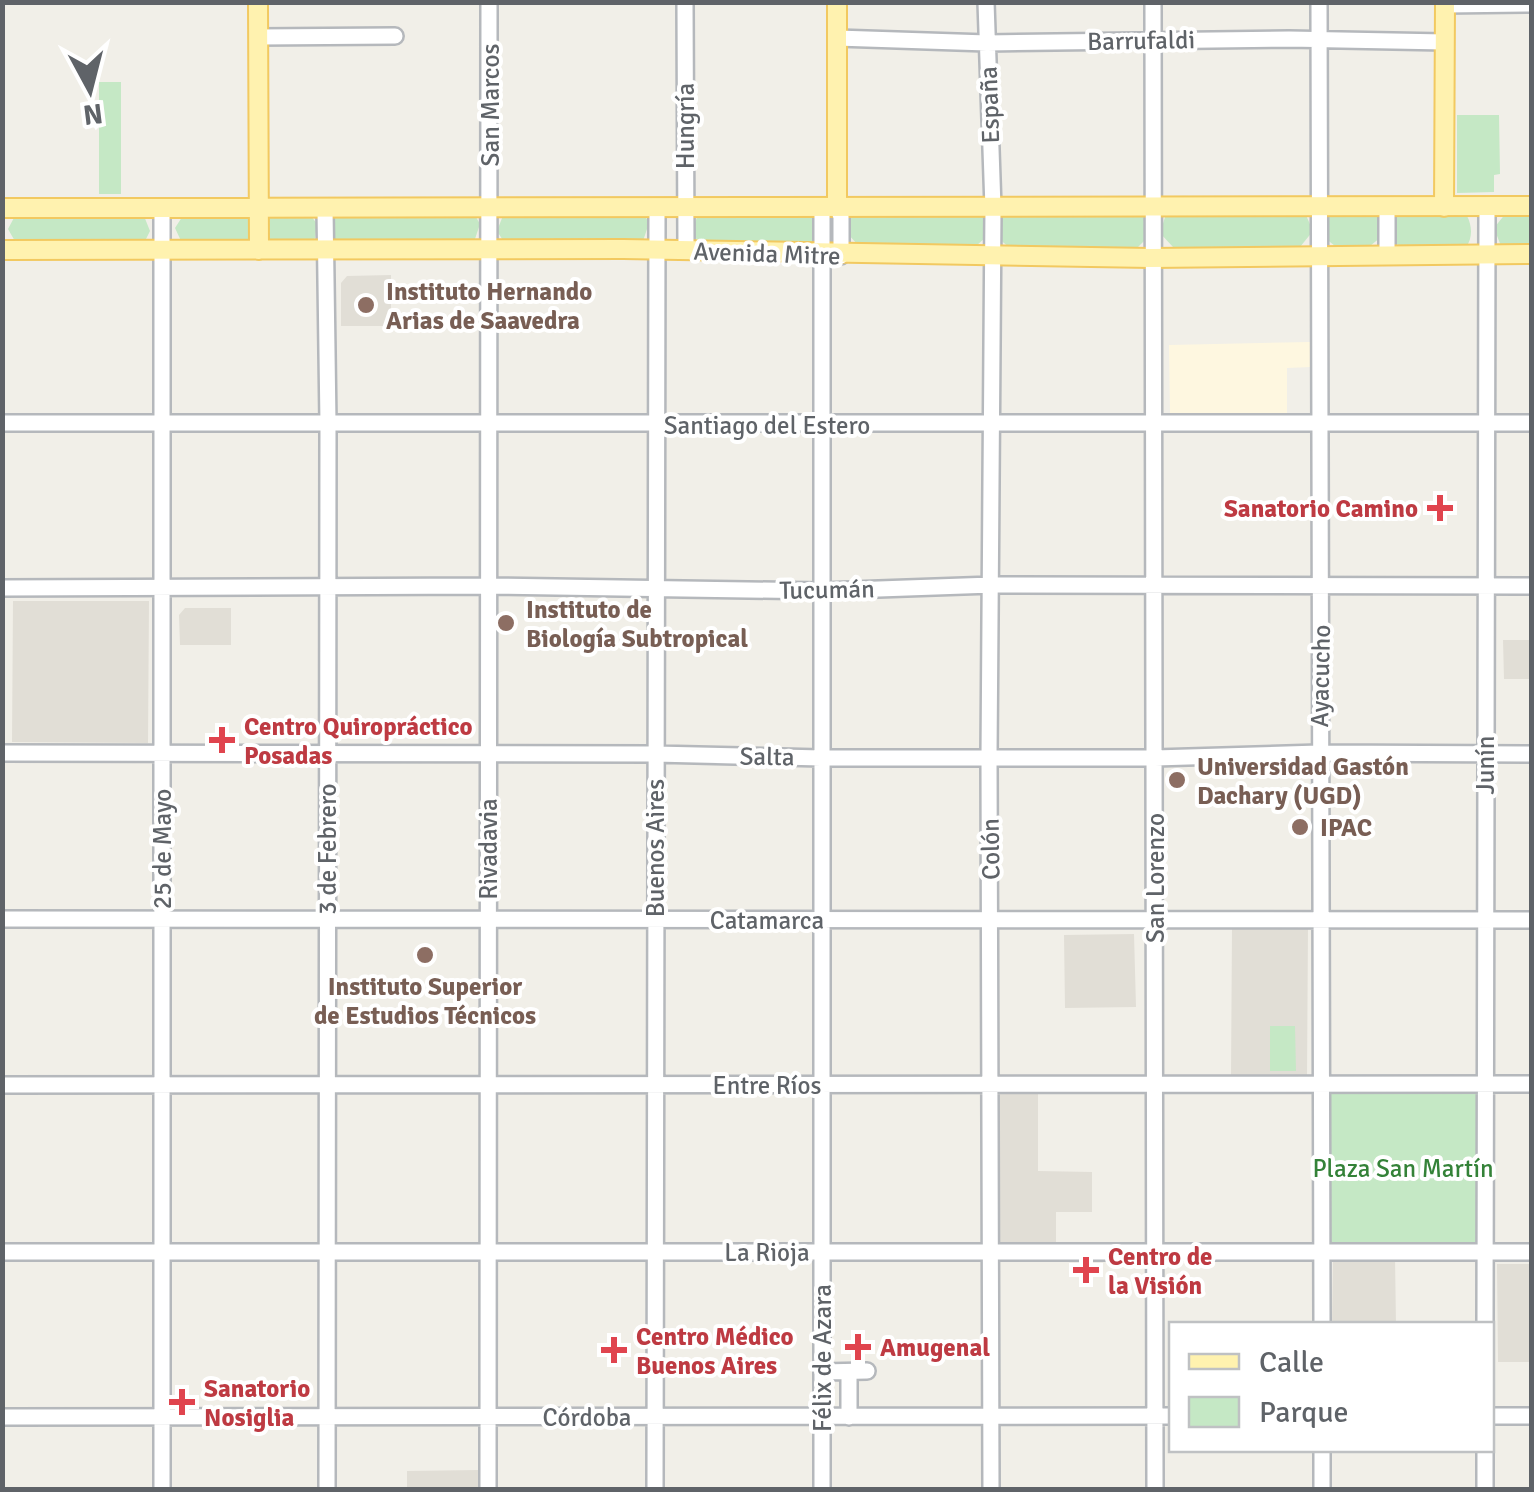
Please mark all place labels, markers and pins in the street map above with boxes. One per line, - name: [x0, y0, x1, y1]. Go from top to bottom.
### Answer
- place label: Instituto Hernando Arias de Saavedra: [386, 276, 592, 336]
- marker: Instituto Hernando Arias de Saavedra: [355, 294, 377, 316]
- place label: Sanatorio Camino: [1224, 493, 1418, 524]
- marker: Sanatorio Camino: [1427, 495, 1453, 521]
- place label: Instituto de Biología Subtropical: [526, 594, 748, 654]
- marker: Instituto de Biología Subtropical: [495, 612, 517, 634]
- place label: Centro Quiropráctico Posadas: [244, 711, 472, 771]
- marker: Centro Quiropráctico Posadas: [209, 727, 235, 753]
- place label: Universidad Gastón Dachary (UGD): [1197, 751, 1409, 811]
- marker: Universidad Gastón Dachary (UGD): [1166, 769, 1188, 791]
- place label: IPAC: [1320, 812, 1372, 843]
- marker: IPAC: [1289, 816, 1311, 838]
- marker: Instituto Superior de Estudios Técnicos: [414, 944, 436, 966]
- place label: Instituto Superior de Estudios Técnicos: [314, 971, 536, 1031]
- place label: Centro de la Visión: [1108, 1241, 1213, 1301]
- marker: Centro de la Visión: [1073, 1257, 1099, 1283]
- place label: Centro Médico Buenos Aires: [636, 1321, 794, 1381]
- place label: Amugenal: [880, 1332, 990, 1363]
- marker: Amugenal: [845, 1334, 871, 1360]
- marker: Centro Médico Buenos Aires: [601, 1337, 627, 1363]
- place label: Sanatorio Nosiglia: [204, 1373, 310, 1433]
- marker: Sanatorio Nosiglia: [169, 1389, 195, 1415]

